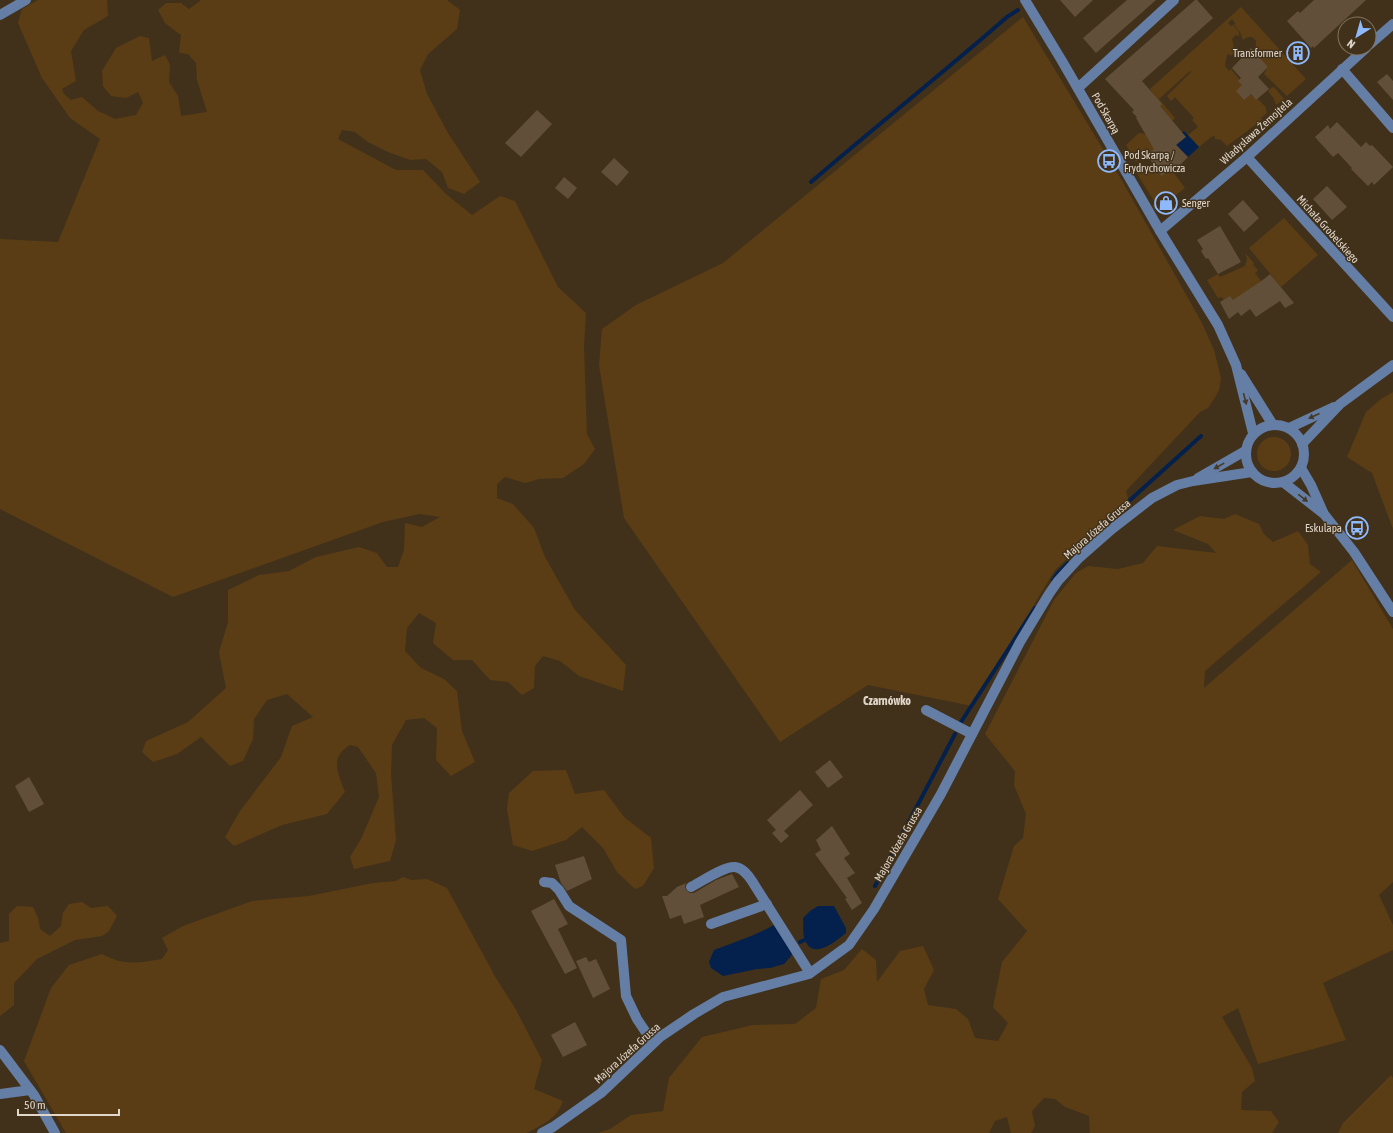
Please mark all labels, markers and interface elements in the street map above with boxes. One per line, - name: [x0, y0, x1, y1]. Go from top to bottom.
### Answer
- north arrow: [1337, 16, 1377, 56]
- text: N: [1345, 37, 1357, 51]
- building icon: Transformer: [1285, 40, 1311, 66]
- place label: Transformer: [1233, 47, 1283, 59]
- street label: Pod Skarpą: [1089, 90, 1123, 136]
- street label: Władysława Żemojtela: [1218, 96, 1294, 166]
- bus stop icon: Pod Skarpą / Frydrychowicza: [1096, 148, 1122, 174]
- place label: Pod Skarpą / Frydrychowicza: [1124, 149, 1185, 174]
- shop icon: Senger: [1153, 190, 1179, 216]
- street label: Michała Grobelskiego: [1294, 193, 1362, 265]
- place label: Senger: [1182, 197, 1210, 209]
- one-way arrow: [1242, 393, 1248, 405]
- one-way arrow: [1309, 413, 1320, 419]
- one-way arrow: [1213, 462, 1225, 469]
- one-way arrow: [1298, 494, 1309, 502]
- street label: Majora Józefa Grussa: [1061, 497, 1133, 561]
- bus stop icon: Eskulapa: [1344, 515, 1370, 541]
- place label: Eskulapa: [1305, 522, 1342, 534]
- district label: Czarnówko: [863, 694, 911, 708]
- street label: Majora Józefa Grussa: [872, 805, 924, 883]
- street label: Majora Józefa Grussa: [592, 1020, 662, 1086]
- scale bar: [18, 1091, 119, 1117]
- text: 50 m: [24, 1098, 46, 1112]

